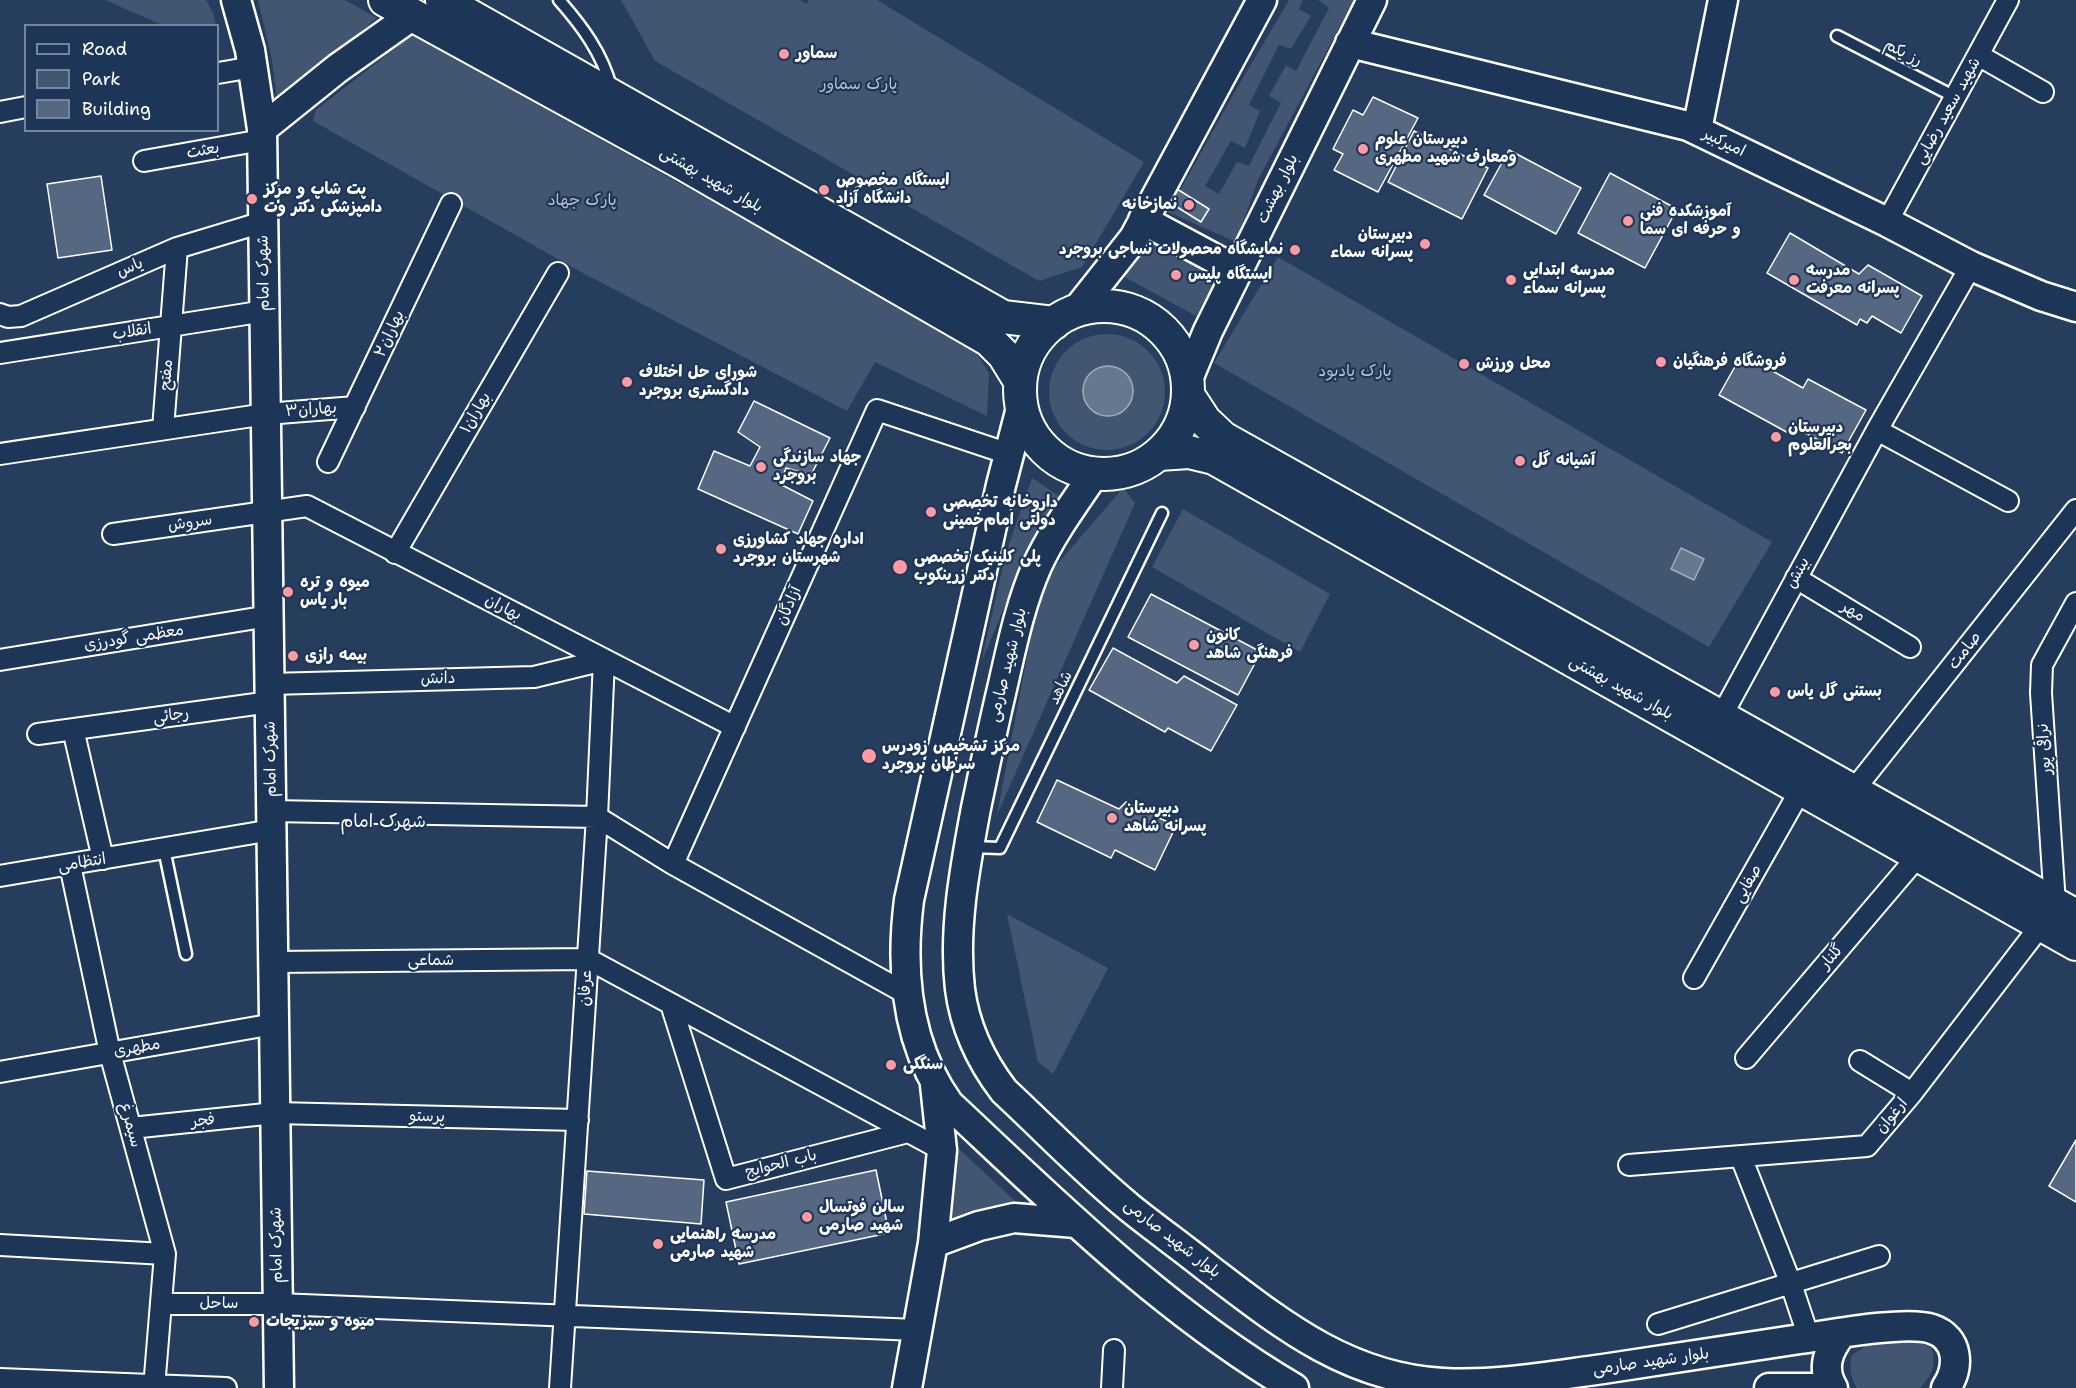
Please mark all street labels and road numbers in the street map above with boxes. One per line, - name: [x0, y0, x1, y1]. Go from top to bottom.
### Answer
- street label: رز یکم: [1881, 35, 1925, 71]
- street label: شهید سعید رضایی: [1911, 54, 1985, 168]
- street label: امیرکبیر: [1700, 125, 1748, 161]
- street label: بعثت: [185, 139, 221, 163]
- street label: بلوار شهید بهشتی: [656, 143, 766, 217]
- street label: بلوار بهشت: [1253, 151, 1303, 227]
- street label: شهرک امام: [254, 235, 274, 311]
- street label: یاس: [114, 254, 146, 282]
- street label: بهاران۲: [371, 308, 409, 360]
- street label: انقلاب: [111, 319, 153, 345]
- street label: مفتح: [156, 359, 178, 391]
- street label: بهاران۱: [457, 389, 495, 437]
- street label: بهاران۳: [285, 399, 337, 421]
- street label: سروش: [167, 510, 213, 536]
- street label: بینش: [1782, 554, 1814, 592]
- street label: آزادگان: [772, 583, 806, 629]
- street label: بهاران: [481, 591, 525, 625]
- street label: مهر: [1838, 597, 1868, 627]
- street label: بلوار شهید صارمی: [985, 606, 1031, 724]
- street label: معظمی گودرزی: [83, 621, 185, 655]
- street label: صامت: [1944, 628, 1986, 674]
- street label: بلوار شهید بهشتی: [1566, 652, 1676, 724]
- street label: شاهد: [1045, 668, 1077, 708]
- street label: دانش: [420, 669, 456, 689]
- street label: رجائی: [152, 704, 190, 728]
- street label: شهرک امام: [261, 721, 281, 797]
- street label: نراقی پور: [2034, 723, 2056, 775]
- street label: انتظامی: [57, 850, 107, 876]
- street label: صفایی: [1730, 862, 1766, 906]
- street label: گلنار: [1816, 940, 1848, 974]
- street label: شماعی: [408, 951, 454, 971]
- street label: عرفان: [575, 969, 597, 1007]
- street label: مطهری: [112, 1034, 162, 1062]
- street label: ارغوان: [1872, 1094, 1912, 1138]
- street label: سیمرغ: [115, 1100, 145, 1150]
- street label: پرستو: [409, 1107, 445, 1127]
- street label: فجر: [190, 1110, 216, 1132]
- street label: باب الحوایج: [743, 1146, 819, 1182]
- street label: بلوار شهید صارمی: [1120, 1195, 1224, 1283]
- street label: شهرک امام: [267, 1207, 287, 1283]
- street label: ساحل: [200, 1294, 238, 1314]
- street label: بلوار شهید صارمی: [1592, 1344, 1710, 1380]

